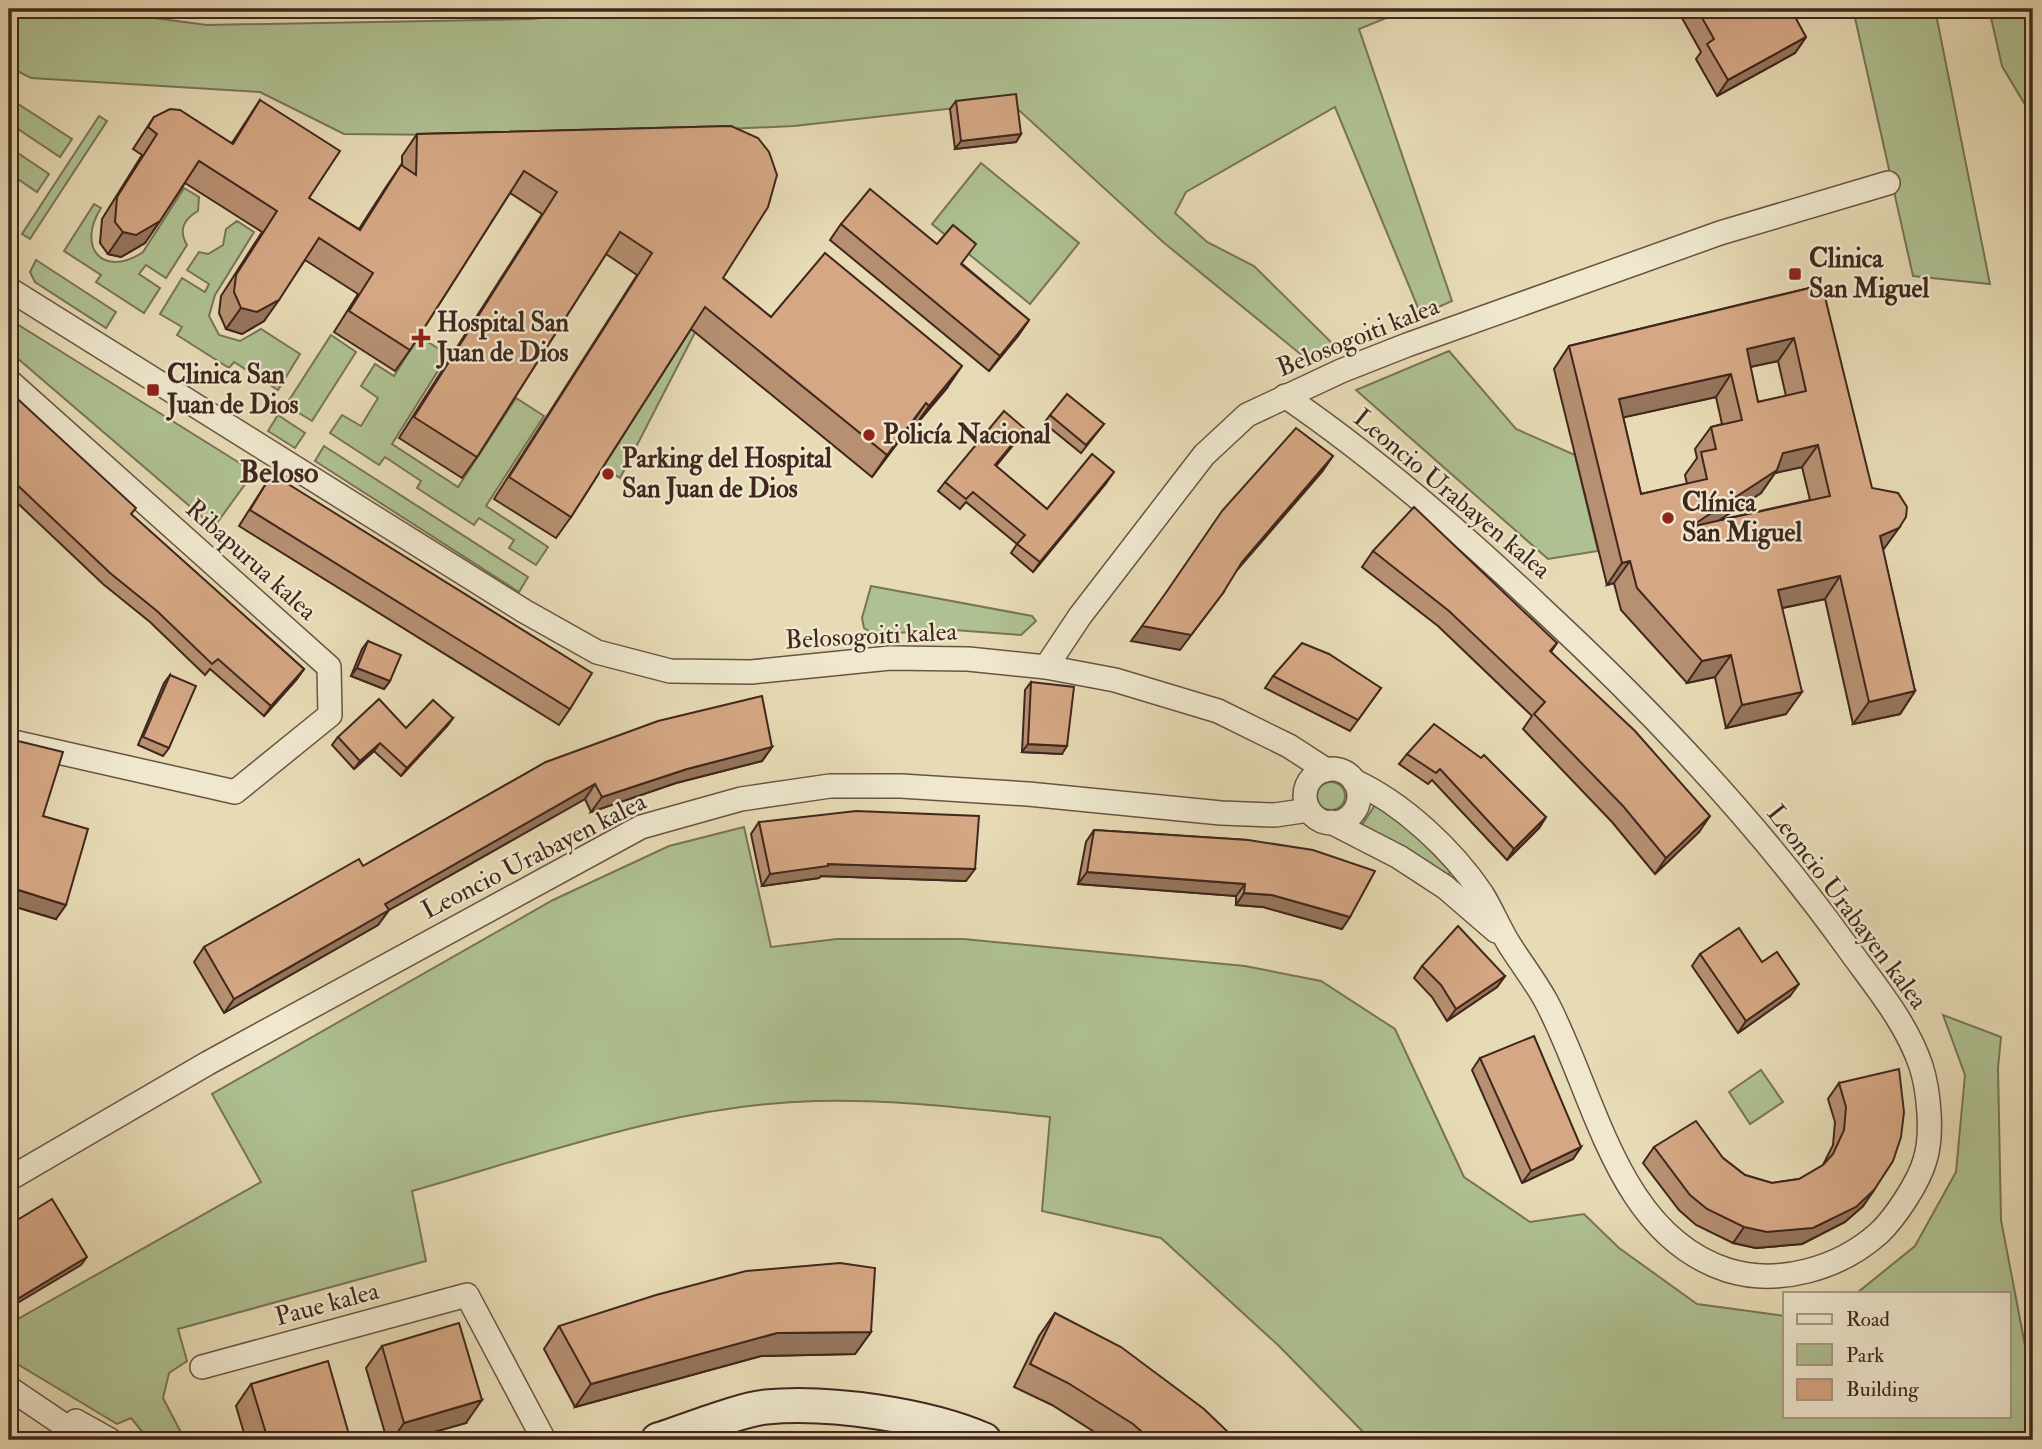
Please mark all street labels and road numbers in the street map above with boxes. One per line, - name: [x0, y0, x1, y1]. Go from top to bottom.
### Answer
- street label: Belosogoiti kalea: [1272, 290, 1444, 384]
- street label: Leoncio Urabayen kalea: [1347, 402, 1557, 586]
- street label: Ribapurua kalea: [178, 493, 324, 628]
- street label: Belosogoiti kalea: [784, 615, 958, 656]
- street label: Leoncio Urabayen kalea: [416, 785, 652, 926]
- street label: Leoncio Urabayen kalea: [1760, 799, 1934, 1016]
- street label: Paue kalea: [272, 1275, 383, 1333]

